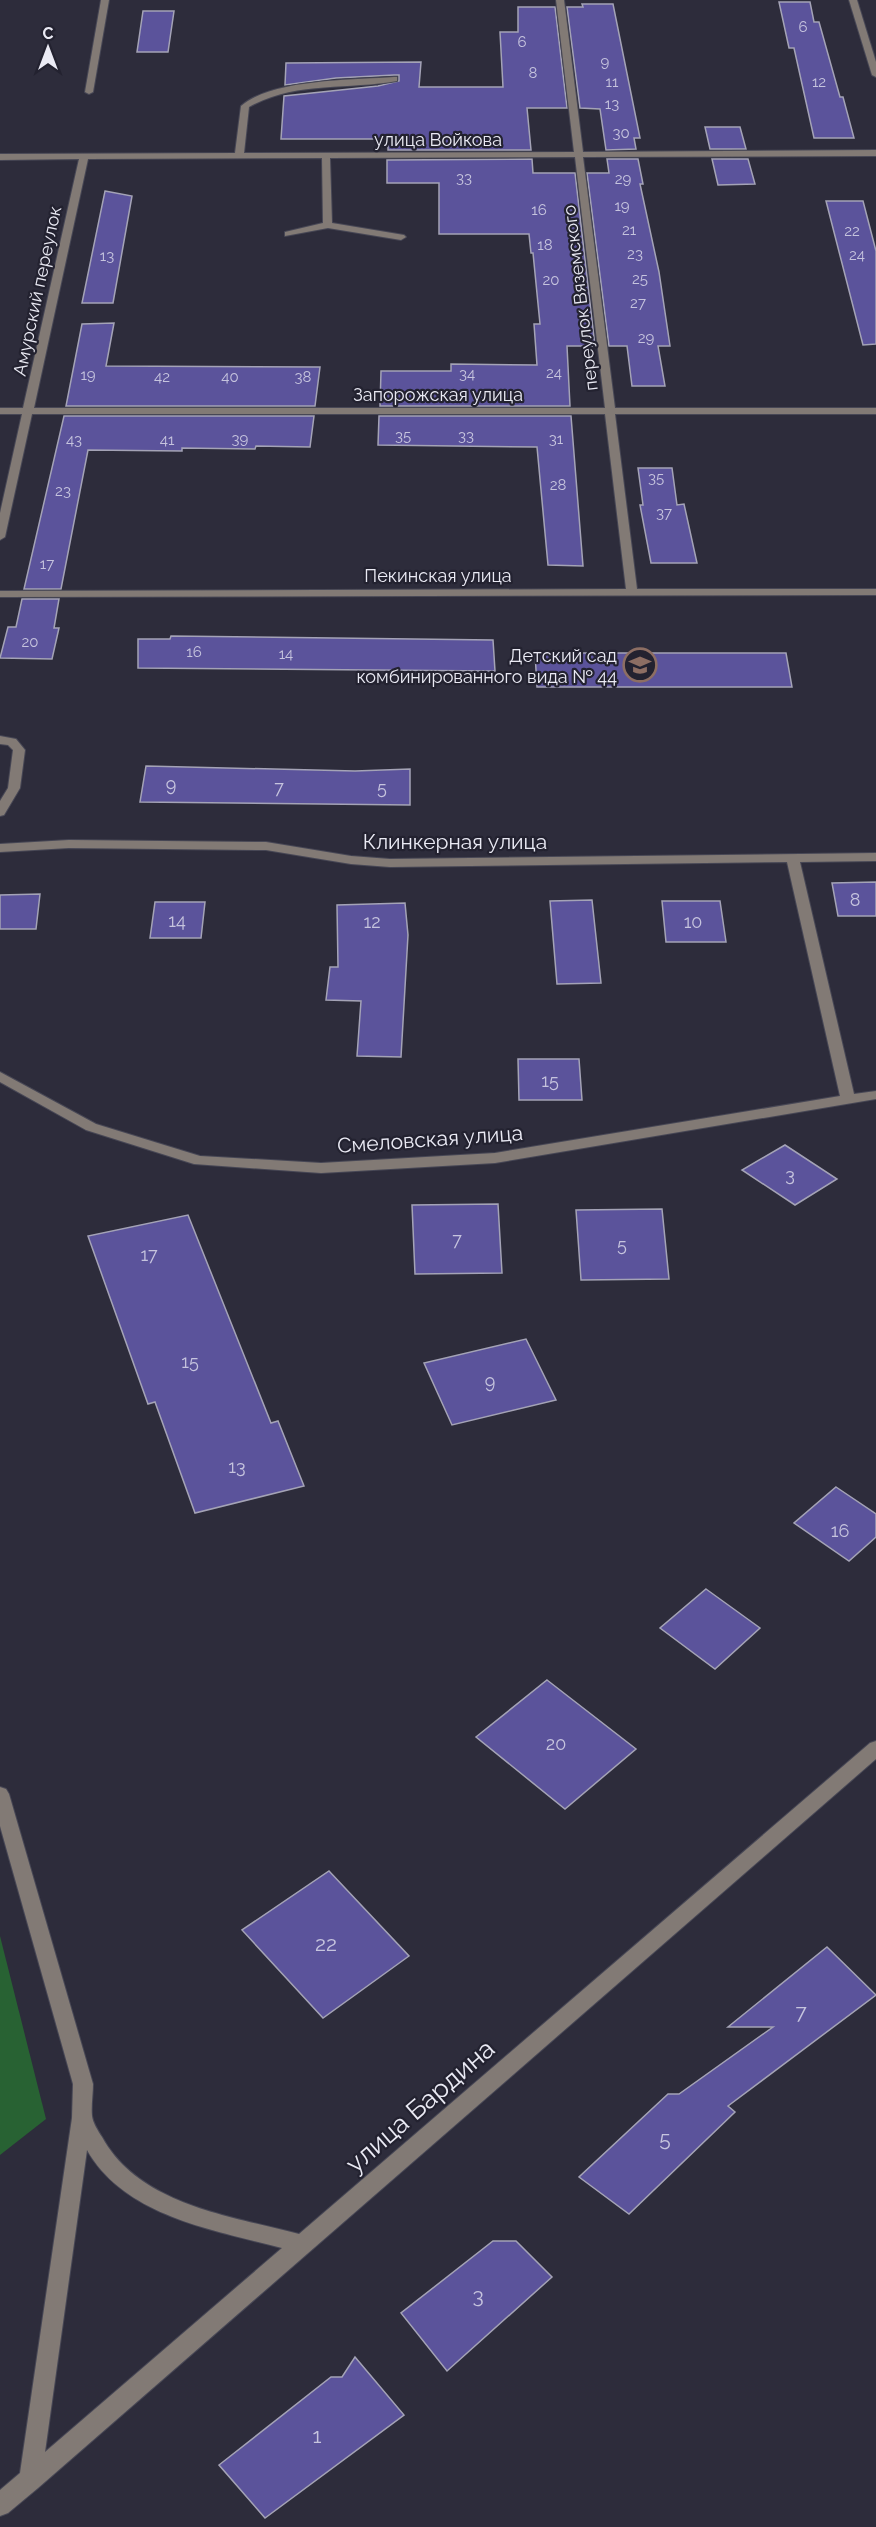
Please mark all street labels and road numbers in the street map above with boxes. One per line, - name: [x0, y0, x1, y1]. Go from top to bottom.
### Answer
- street label: улица Войкова: [374, 129, 502, 150]
- street label: Амурский переулок: [9, 204, 65, 378]
- street label: переулок Вяземского: [558, 204, 602, 392]
- street label: Запорожская улица: [353, 384, 523, 405]
- street label: Пекинская улица: [364, 565, 512, 586]
- street label: Клинкерная улица: [363, 829, 547, 854]
- street label: Смеловская улица: [336, 1120, 524, 1158]
- street label: улица Бардина: [340, 2033, 500, 2179]

